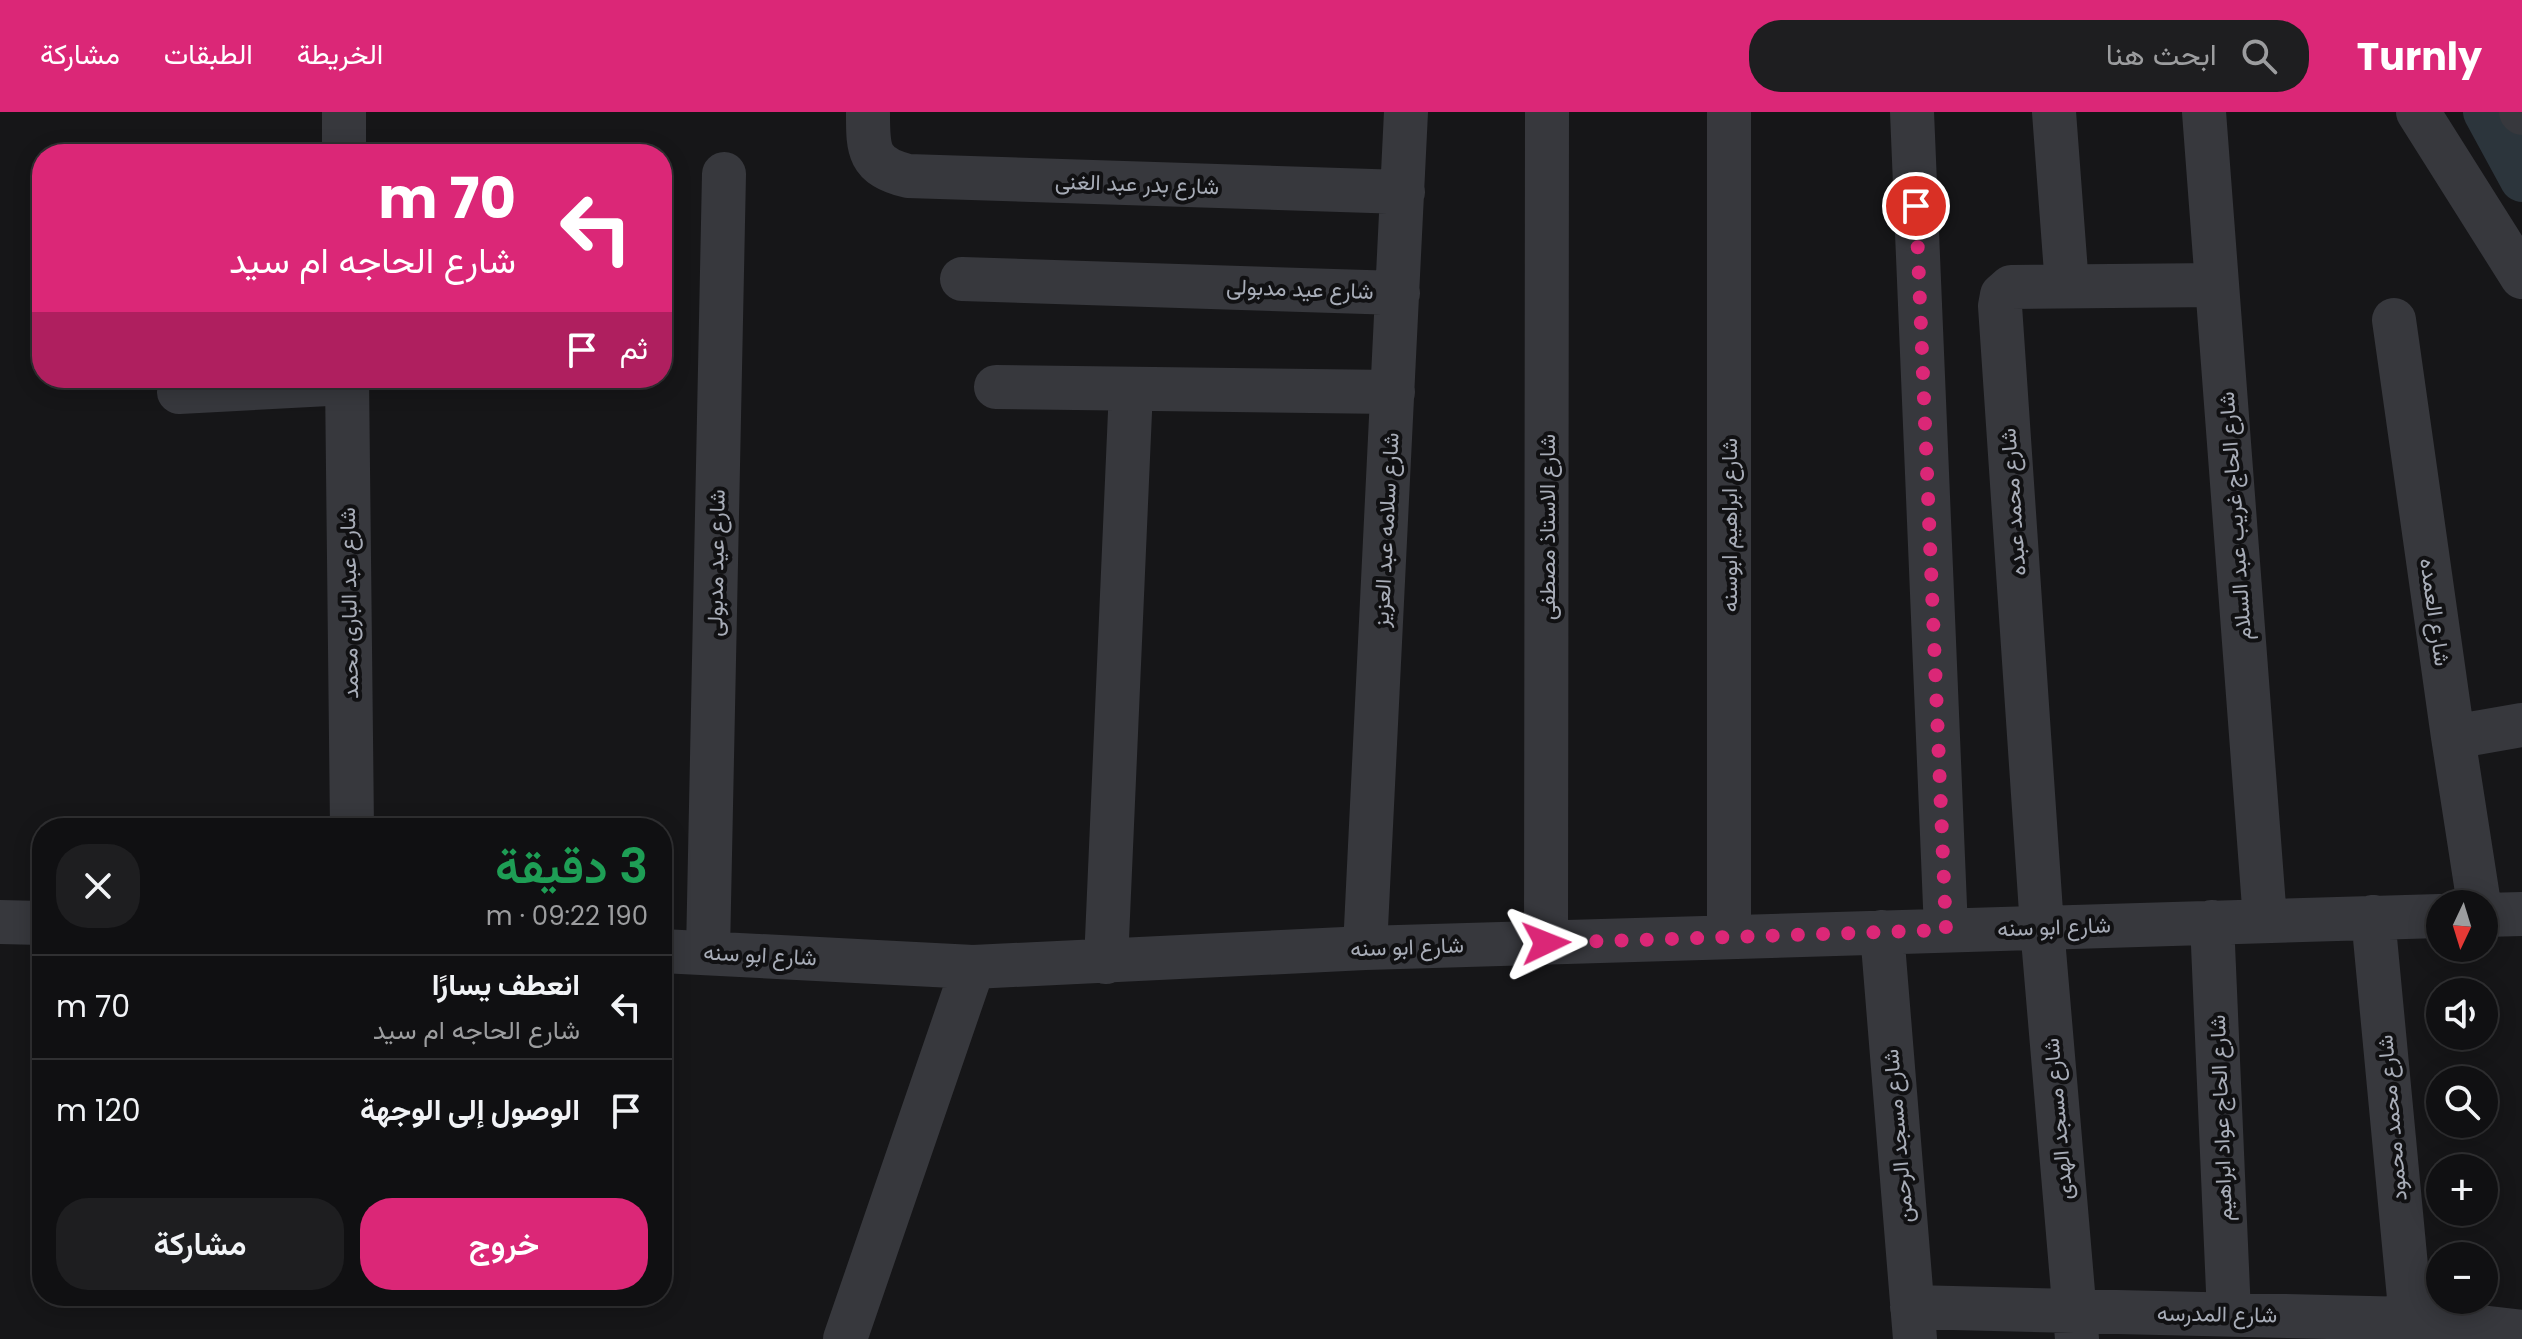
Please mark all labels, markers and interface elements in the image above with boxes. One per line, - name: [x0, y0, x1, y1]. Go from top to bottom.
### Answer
- search box: [1749, 20, 2309, 92]
- text: Turnly: [2357, 30, 2482, 83]
- text: ابحث هنا: [2106, 33, 2217, 76]
- icon: search: [2237, 34, 2281, 78]
- text: مشاركة: [40, 35, 120, 74]
- text: الطبقات: [164, 35, 253, 74]
- text: الخريطة: [297, 35, 383, 74]
- text: 70 m: [378, 159, 516, 238]
- street label: شارع بدر عبد الغنى: [1054, 166, 1220, 202]
- pin: [1882, 172, 1950, 240]
- icon: left: [544, 176, 648, 280]
- icon: arrive: [1894, 184, 1938, 228]
- text: شارع الحاجه ام سيد: [229, 235, 516, 286]
- street label: شارع عيد مدبولى: [1226, 271, 1374, 307]
- text: ثم: [620, 327, 648, 370]
- icon: arrive: [560, 328, 604, 372]
- street label: شارع الحاج غريب عبد السلام: [2211, 391, 2259, 641]
- street label: شارع محمد عبده: [1992, 427, 2034, 577]
- street label: شارع سلامه عبد العزيز: [1365, 432, 1407, 629]
- street label: شارع الاستاذ مصطفى: [1532, 434, 1563, 620]
- street label: شارع ابراهيم ابوسنه: [1714, 438, 1745, 612]
- street label: شارع عيد مدبولى: [699, 489, 733, 637]
- street label: شارع عبد البارى محمد: [332, 507, 366, 699]
- street label: شارع العمده: [2412, 556, 2458, 668]
- text: 3 دقيقة: [495, 833, 648, 900]
- button: close: [56, 844, 140, 928]
- north arrow: [2426, 890, 2498, 962]
- map controls: [2426, 890, 2498, 1314]
- text: 190 m · 09:22: [486, 898, 648, 934]
- position arrow: [1504, 901, 1588, 985]
- street label: شارع ابو سنه: [1997, 910, 2111, 944]
- street label: شارع ابو سنه: [1350, 930, 1464, 964]
- street label: شارع ابو سنه: [702, 937, 818, 973]
- text: انعطف يسارًا: [432, 963, 580, 1006]
- button: sound: [2426, 978, 2498, 1050]
- text: 70 m: [56, 985, 130, 1028]
- icon: left: [604, 985, 648, 1029]
- text: شارع الحاجه ام سيد: [373, 1012, 580, 1048]
- street label: شارع الحاج عواد ابراهيم: [2202, 1014, 2240, 1222]
- street label: شارع محمد محمود: [2369, 1034, 2415, 1202]
- street label: شارع مسجد الهدى: [2035, 1037, 2081, 1201]
- street label: شارع مسجد الرحمن: [1875, 1048, 1921, 1224]
- button: search: [2426, 1066, 2498, 1138]
- text: الوصول إلى الوجهة: [360, 1088, 580, 1131]
- text: 120 m: [56, 1089, 141, 1132]
- icon: arrive: [604, 1089, 648, 1133]
- button: +: [2426, 1154, 2498, 1226]
- button: مشاركة: [56, 1198, 344, 1290]
- button: خروج: [360, 1198, 648, 1290]
- button: −: [2426, 1242, 2498, 1314]
- street label: شارع المدرسه: [2157, 1297, 2277, 1331]

